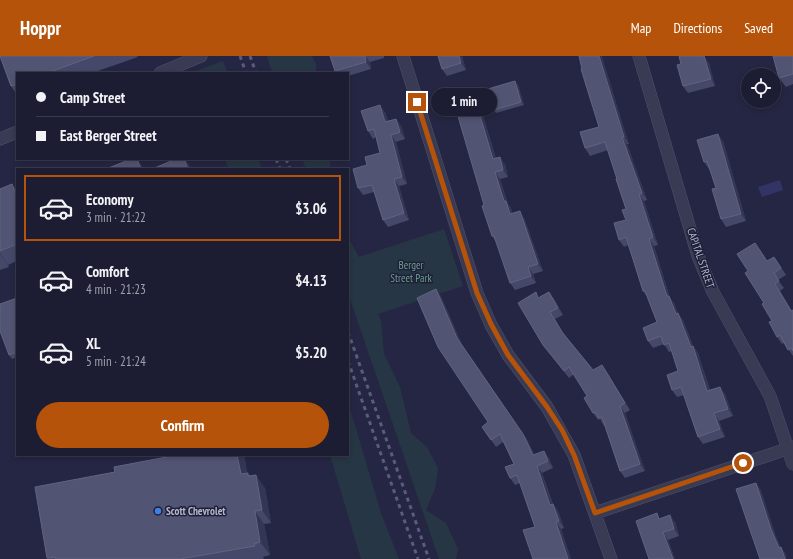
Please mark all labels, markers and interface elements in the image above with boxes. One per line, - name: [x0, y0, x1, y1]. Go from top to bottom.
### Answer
- text: Hoppr: [20, 16, 61, 40]
- text: Map: [631, 19, 651, 37]
- text: Directions: [673, 19, 722, 37]
- text: Saved: [744, 19, 773, 37]
- map controls: [741, 68, 781, 108]
- button: locate: [741, 68, 781, 108]
- text: Camp Street: [60, 88, 125, 107]
- callout: 1 min: [431, 88, 497, 116]
- route end: [408, 93, 426, 111]
- text: 1 min: [451, 93, 477, 110]
- text: East Berger Street: [60, 126, 157, 145]
- icon: car: [38, 190, 74, 226]
- text: Economy: [86, 190, 134, 209]
- text: $3.06: [295, 199, 327, 218]
- text: 3 min · 21:22: [86, 209, 146, 226]
- street label: CAPITAL STREET: [684, 226, 718, 290]
- park label: Berger Street Park: [390, 258, 432, 285]
- icon: car: [38, 262, 74, 298]
- text: Comfort: [86, 262, 129, 281]
- text: $4.13: [295, 271, 327, 290]
- text: 4 min · 21:23: [86, 281, 146, 298]
- icon: car: [38, 334, 74, 370]
- text: XL: [86, 334, 100, 353]
- text: $5.20: [295, 343, 327, 362]
- text: 5 min · 21:24: [86, 353, 146, 370]
- button: Confirm: [36, 402, 329, 448]
- route start: [734, 454, 752, 472]
- place label: Scott Chevrolet: [166, 504, 226, 518]
- marker: Scott Chevrolet: [153, 506, 163, 516]

